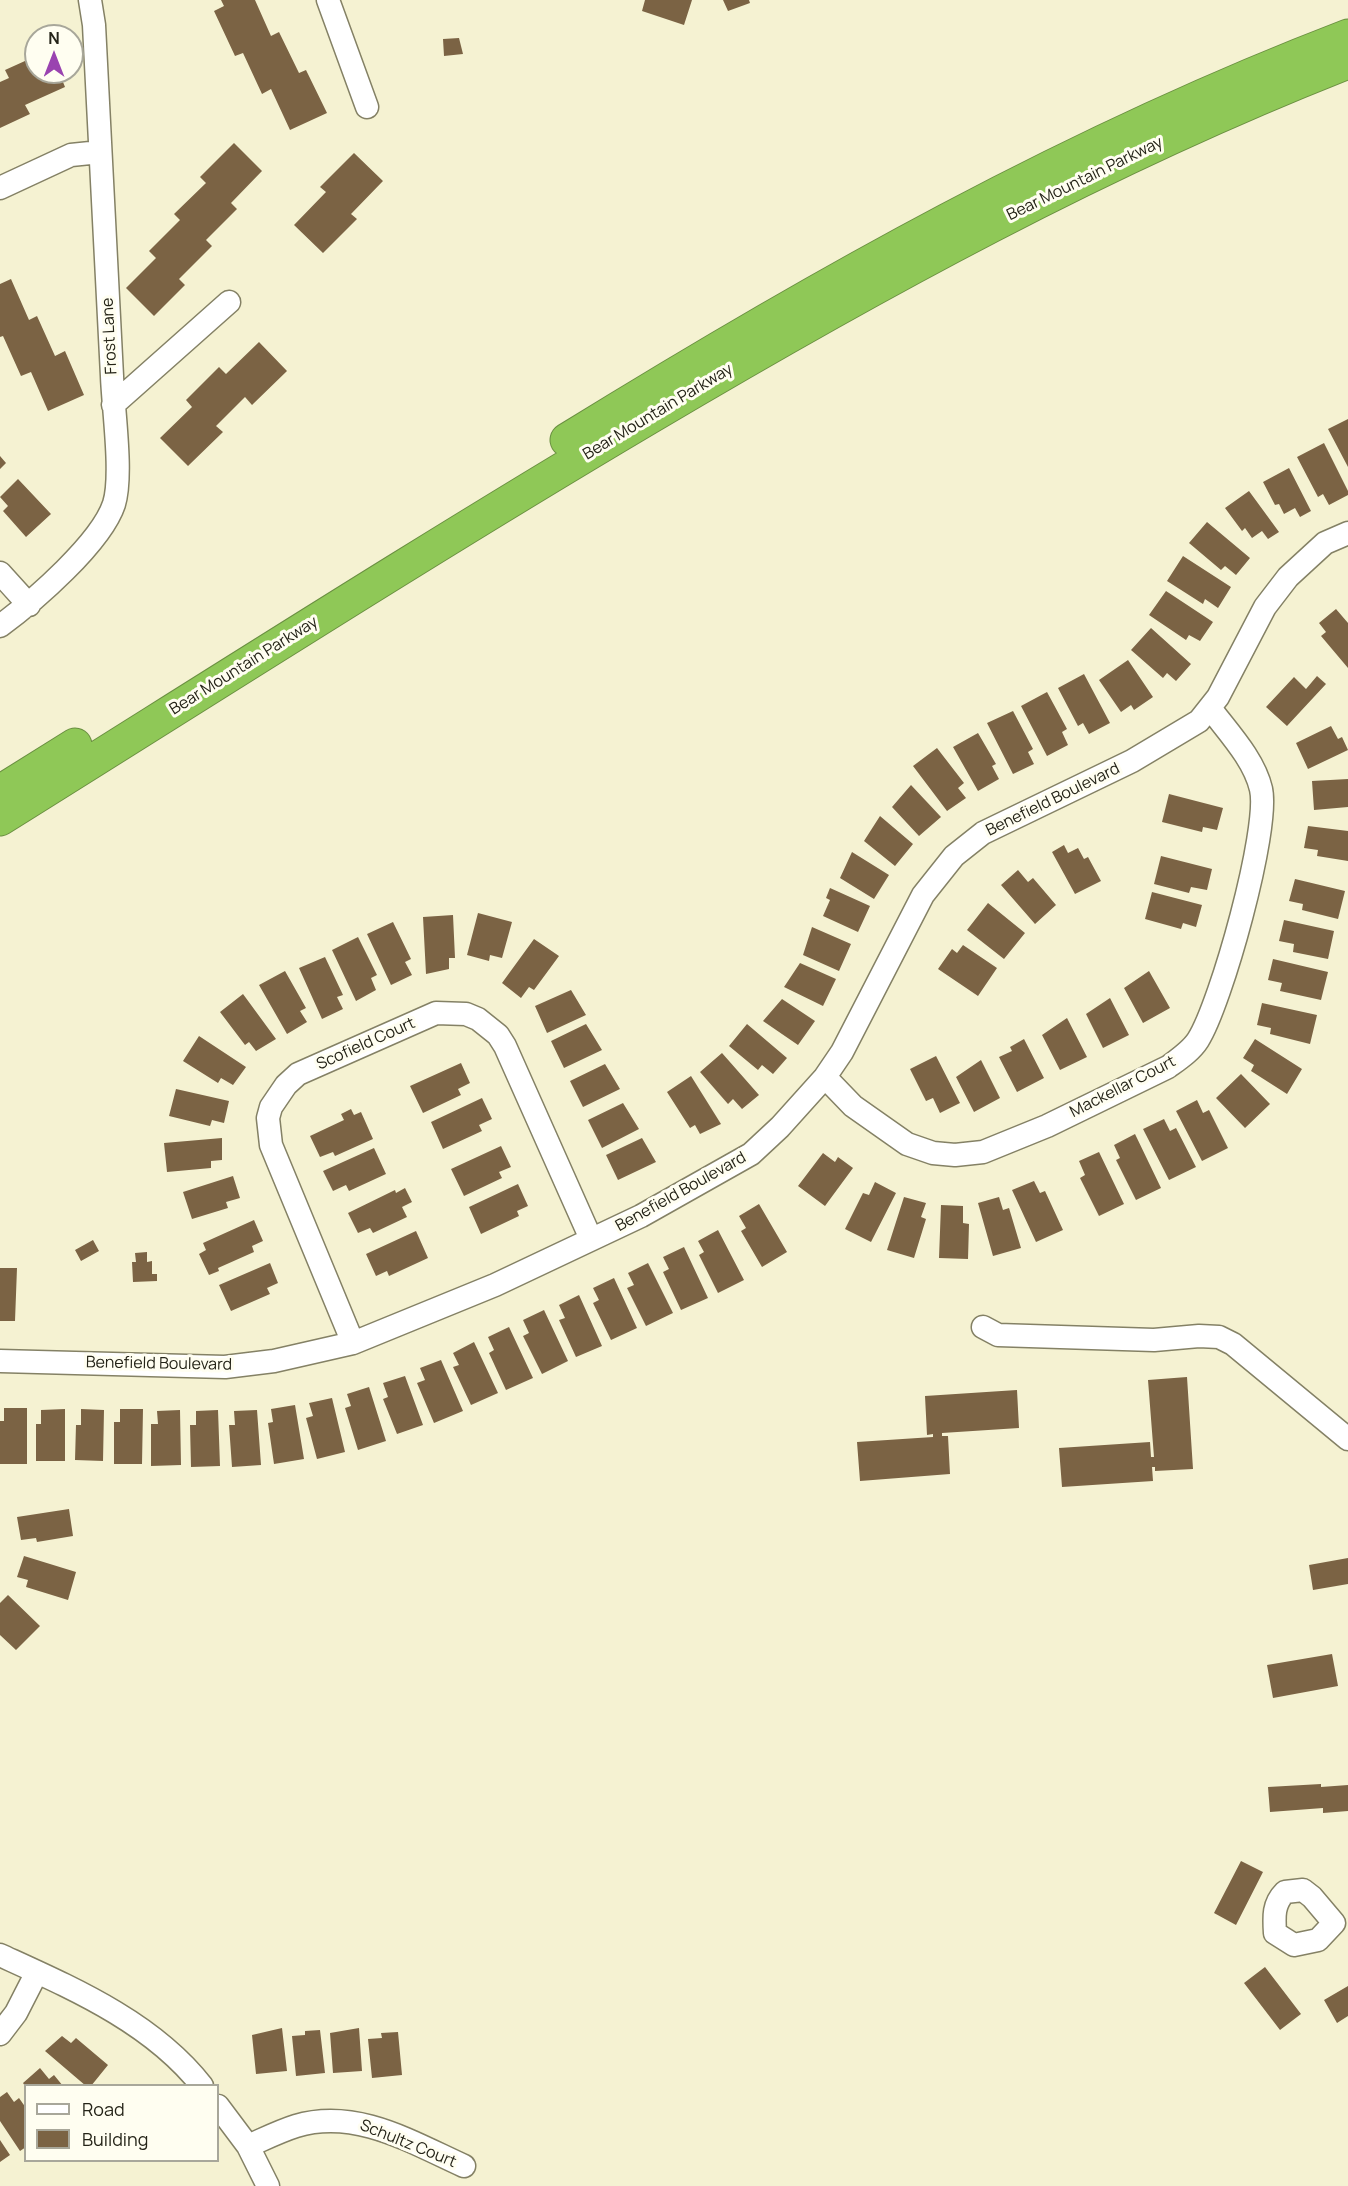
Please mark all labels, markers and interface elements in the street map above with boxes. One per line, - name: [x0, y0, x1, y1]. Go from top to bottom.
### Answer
- north arrow: [24, 24, 84, 84]
- text: N: [48, 27, 60, 49]
- street label: Bear Mountain Parkway: [1004, 133, 1166, 225]
- street label: Frost Lane: [98, 297, 122, 375]
- street label: Bear Mountain Parkway: [580, 360, 736, 464]
- street label: Bear Mountain Parkway: [166, 613, 322, 719]
- street label: Benefield Boulevard: [983, 759, 1123, 841]
- street label: Scofield Court: [314, 1014, 418, 1074]
- street label: Mackellar Court: [1067, 1052, 1179, 1122]
- street label: Benefield Boulevard: [612, 1148, 750, 1236]
- street label: Benefield Boulevard: [86, 1353, 232, 1375]
- legend: [24, 2084, 219, 2162]
- text: Road: [82, 2097, 125, 2121]
- street label: Schultz Court: [357, 2116, 459, 2172]
- text: Building: [82, 2127, 148, 2151]

